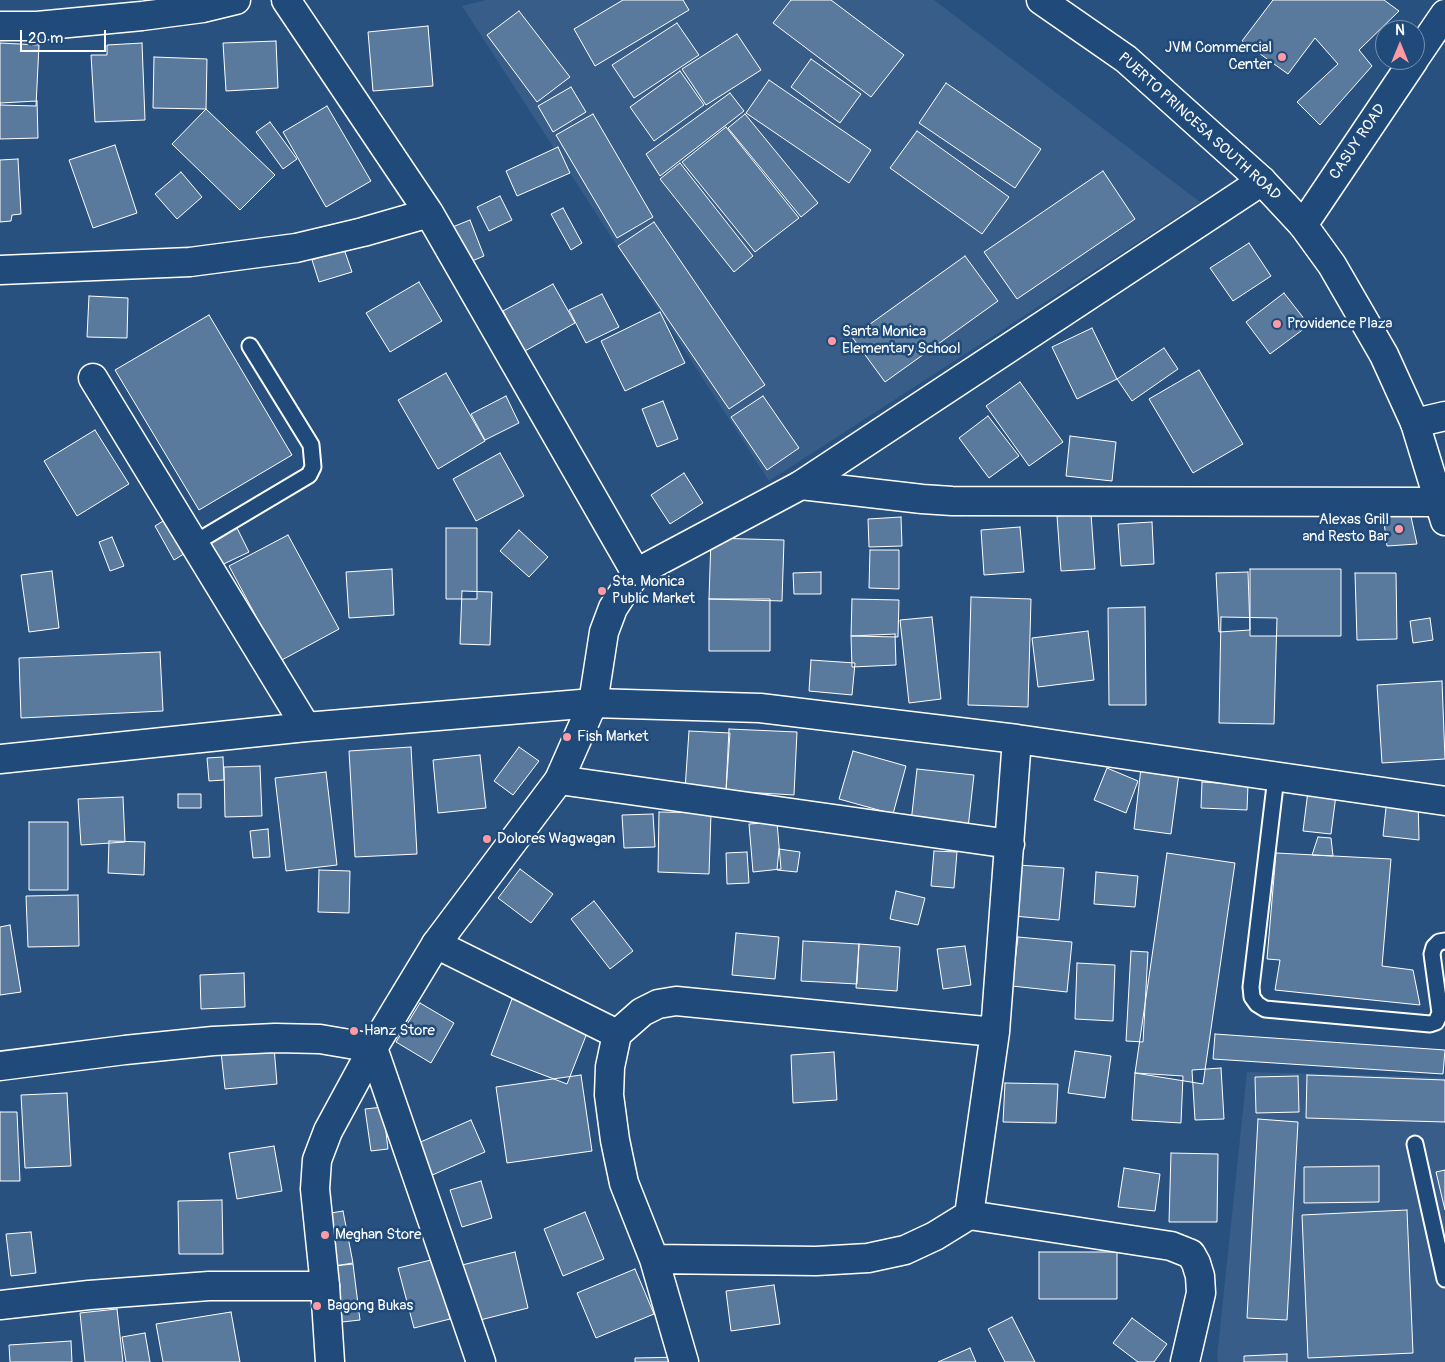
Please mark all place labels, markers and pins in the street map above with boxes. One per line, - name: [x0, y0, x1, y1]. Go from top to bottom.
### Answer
- place label: JVM Commercial Center: [1165, 39, 1272, 74]
- marker: JVM Commercial Center: [1276, 51, 1288, 63]
- place label: Providence Plaza: [1287, 315, 1392, 333]
- marker: Providence Plaza: [1271, 318, 1283, 330]
- place label: Santa Monica Elementary School: [842, 323, 960, 358]
- marker: Santa Monica Elementary School: [826, 335, 838, 347]
- place label: Alexas Grill and Resto Bar: [1302, 511, 1389, 546]
- marker: Alexas Grill and Resto Bar: [1393, 523, 1405, 535]
- place label: Sta. Monica Public Market: [612, 573, 695, 608]
- marker: Sta. Monica Public Market: [596, 585, 608, 597]
- place label: Fish Market: [577, 728, 649, 746]
- marker: Fish Market: [561, 731, 573, 743]
- place label: Dolores Wagwagan: [497, 830, 615, 848]
- marker: Dolores Wagwagan: [481, 833, 493, 845]
- place label: Hanz Store: [364, 1022, 435, 1040]
- marker: Hanz Store: [348, 1025, 360, 1037]
- place label: Meghan Store: [335, 1226, 421, 1244]
- marker: Meghan Store: [319, 1229, 331, 1241]
- place label: Bagong Bukas: [327, 1297, 413, 1315]
- marker: Bagong Bukas: [311, 1300, 323, 1312]

